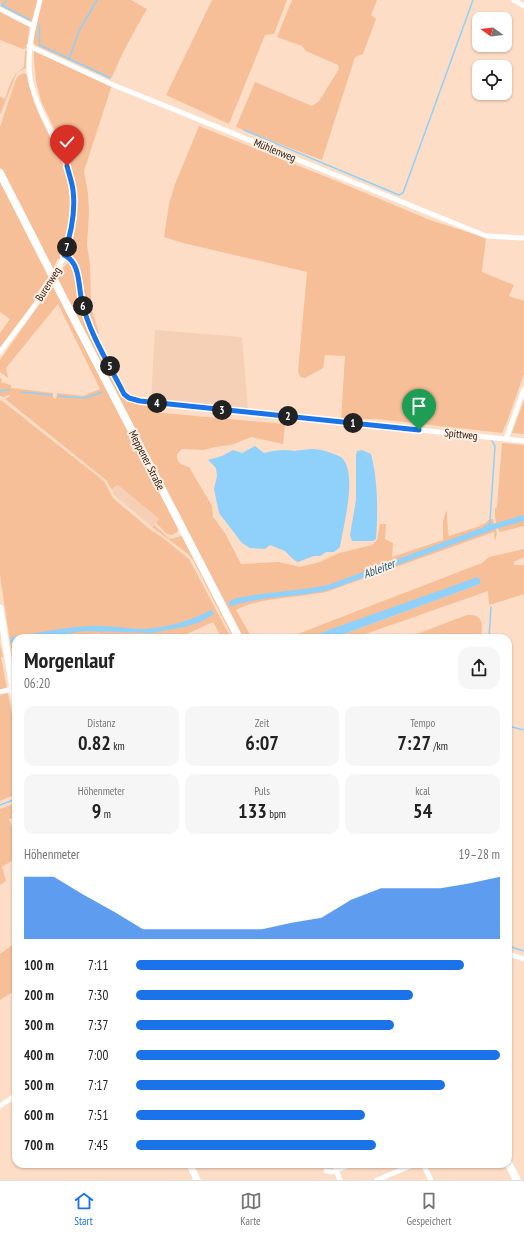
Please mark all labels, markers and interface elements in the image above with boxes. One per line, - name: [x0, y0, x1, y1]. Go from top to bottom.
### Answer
- north arrow: [472, 12, 512, 52]
- map controls: [472, 12, 512, 100]
- button: locate: [472, 60, 512, 100]
- pin: [50, 125, 84, 166]
- icon: check: [56, 131, 78, 153]
- street label: Mühlenweg: [252, 135, 298, 165]
- pin: 7: [57, 237, 77, 257]
- text: 7: [64, 240, 70, 254]
- street label: Burenweg: [32, 264, 64, 304]
- pin: 6: [73, 296, 93, 316]
- text: 6: [80, 299, 86, 313]
- pin: 5: [100, 356, 120, 376]
- text: 5: [107, 359, 113, 373]
- pin: [402, 389, 436, 430]
- pin: 4: [147, 393, 167, 413]
- icon: arrive: [408, 395, 430, 417]
- text: 4: [154, 396, 160, 410]
- pin: 3: [212, 400, 232, 420]
- text: 3: [219, 403, 225, 417]
- pin: 2: [278, 406, 298, 426]
- text: 2: [285, 409, 291, 423]
- pin: 1: [343, 413, 363, 433]
- text: 1: [350, 416, 356, 430]
- street label: Spittweg: [444, 425, 479, 443]
- street label: Meppener Straße: [126, 428, 168, 493]
- water label: Ableiter: [361, 555, 398, 581]
- text: Morgenlauf: [24, 646, 114, 674]
- button: share: [458, 647, 500, 689]
- text: 06:20: [24, 675, 50, 692]
- text: Distanz: [87, 716, 115, 730]
- text: Zeit: [255, 716, 269, 730]
- text: Tempo: [410, 716, 435, 730]
- text: 0.82: [78, 730, 111, 756]
- text: 6:07: [245, 730, 279, 756]
- text: 7:27: [397, 730, 431, 756]
- text: km: [111, 739, 125, 753]
- text: /km: [431, 739, 448, 753]
- text: Höhenmeter: [78, 784, 125, 798]
- text: Puls: [254, 784, 270, 798]
- text: kcal: [415, 784, 430, 798]
- text: 9: [92, 798, 101, 824]
- text: 133: [238, 798, 267, 824]
- text: 54: [413, 798, 432, 824]
- text: m: [101, 807, 111, 821]
- text: bpm: [267, 807, 286, 821]
- text: Höhenmeter: [24, 846, 80, 863]
- text: 19–28 m: [458, 846, 500, 863]
- text: 100 m: [24, 957, 54, 974]
- text: 7:11: [88, 957, 108, 974]
- text: 200 m: [24, 987, 54, 1004]
- text: 7:30: [88, 987, 108, 1004]
- text: 300 m: [24, 1017, 54, 1034]
- text: 7:37: [88, 1017, 108, 1034]
- text: 400 m: [24, 1047, 54, 1064]
- text: 7:00: [88, 1047, 108, 1064]
- text: 500 m: [24, 1077, 54, 1094]
- text: 7:17: [88, 1077, 108, 1094]
- text: 600 m: [24, 1107, 54, 1124]
- text: 7:51: [88, 1107, 108, 1124]
- text: 700 m: [24, 1137, 54, 1154]
- text: 7:45: [88, 1137, 108, 1154]
- tab: Start: [73, 1190, 95, 1228]
- tab: Karte: [240, 1190, 262, 1228]
- tab: Gespeichert: [407, 1190, 452, 1228]

